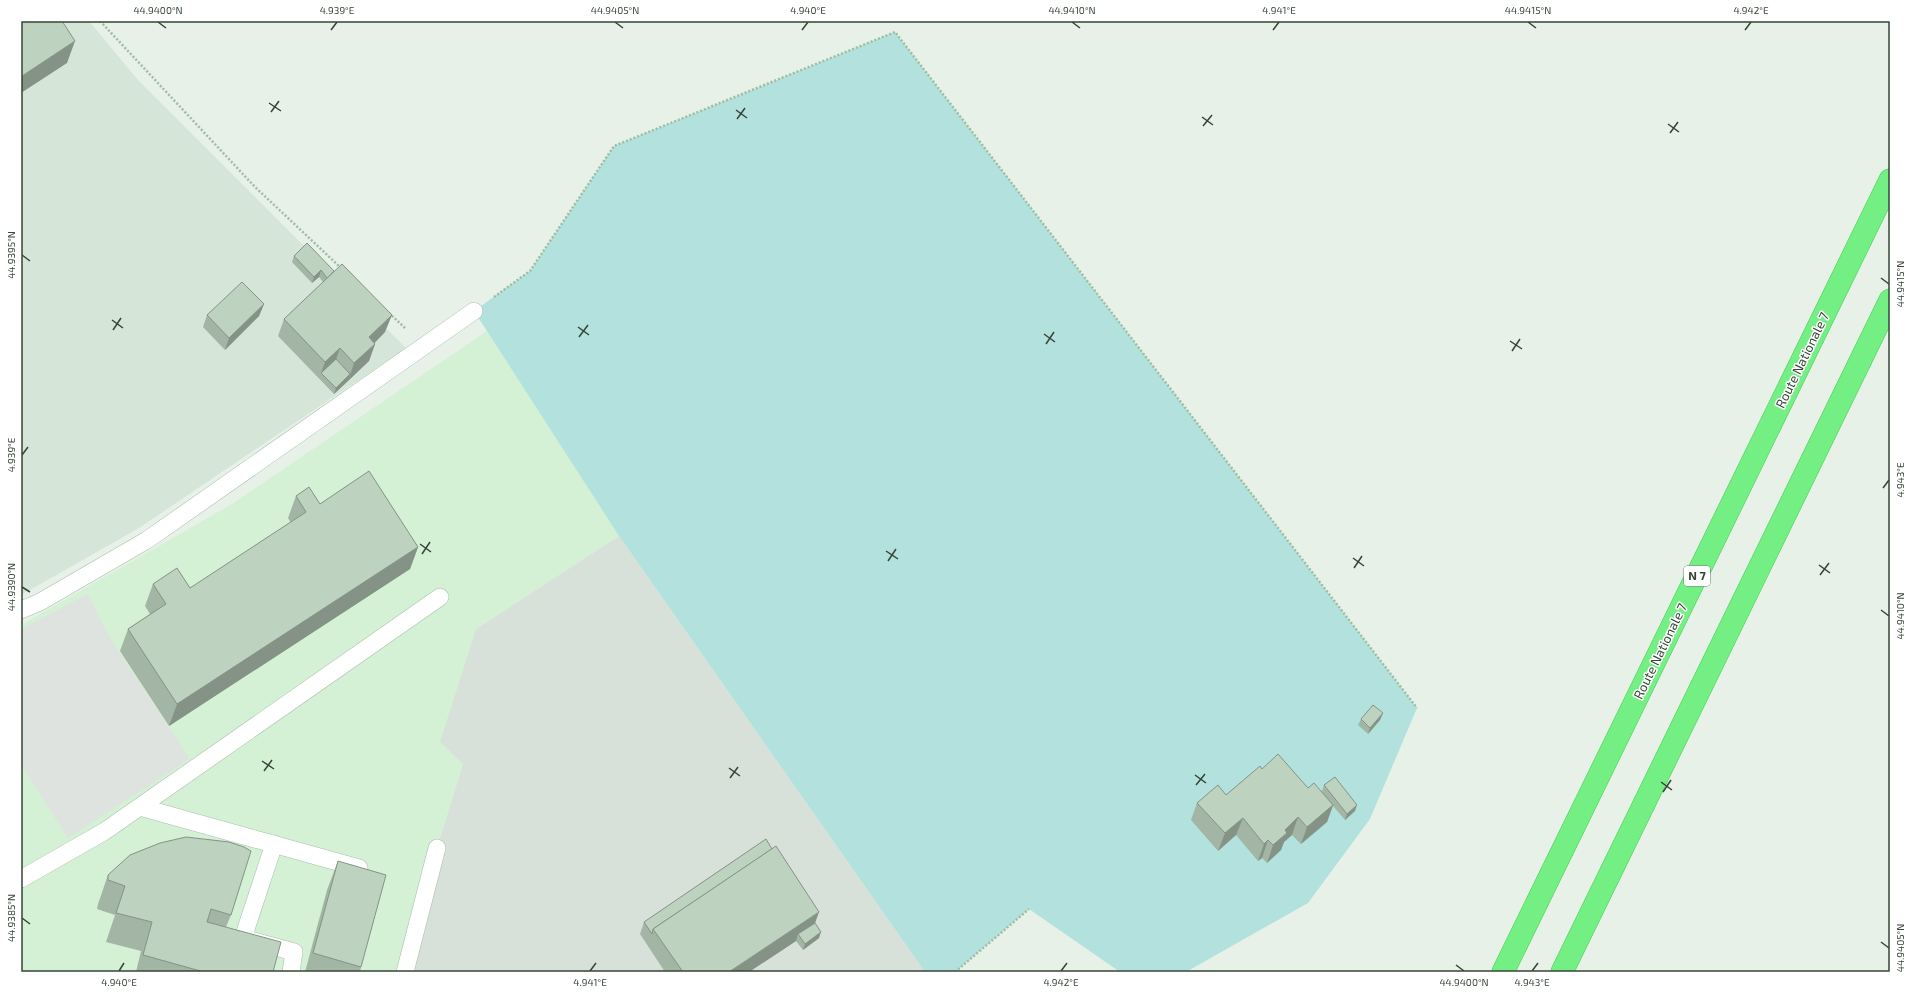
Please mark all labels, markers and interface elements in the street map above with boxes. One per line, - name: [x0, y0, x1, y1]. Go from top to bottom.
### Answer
- text: 44.9400°N: [133, 4, 183, 16]
- text: 4.939°E: [320, 4, 355, 16]
- text: 44.9405°N: [591, 4, 639, 16]
- text: 4.940°E: [790, 4, 826, 16]
- text: 44.9410°N: [1048, 4, 1096, 16]
- text: 4.941°E: [1262, 4, 1296, 16]
- text: 44.9415°N: [1505, 4, 1551, 16]
- text: 4.942°E: [1733, 4, 1769, 16]
- text: 44.9395°N: [5, 231, 17, 279]
- text: 44.9415°N: [1894, 261, 1906, 307]
- street label: Route Nationale 7: [1772, 309, 1832, 410]
- text: 4.939°E: [5, 437, 17, 472]
- text: 4.943°E: [1894, 462, 1906, 498]
- text: 44.9390°N: [5, 563, 17, 611]
- road number: N 7: [1684, 566, 1710, 586]
- text: 44.9410°N: [1894, 592, 1906, 640]
- street label: Route Nationale 7: [1630, 600, 1690, 701]
- text: 44.9385°N: [5, 894, 17, 942]
- text: 44.9405°N: [1894, 924, 1906, 972]
- text: 4.940°E: [101, 976, 137, 988]
- text: 4.941°E: [573, 976, 607, 988]
- text: 4.942°E: [1043, 976, 1079, 988]
- text: 44.9400°N: [1439, 976, 1489, 988]
- text: 4.943°E: [1514, 976, 1550, 988]

